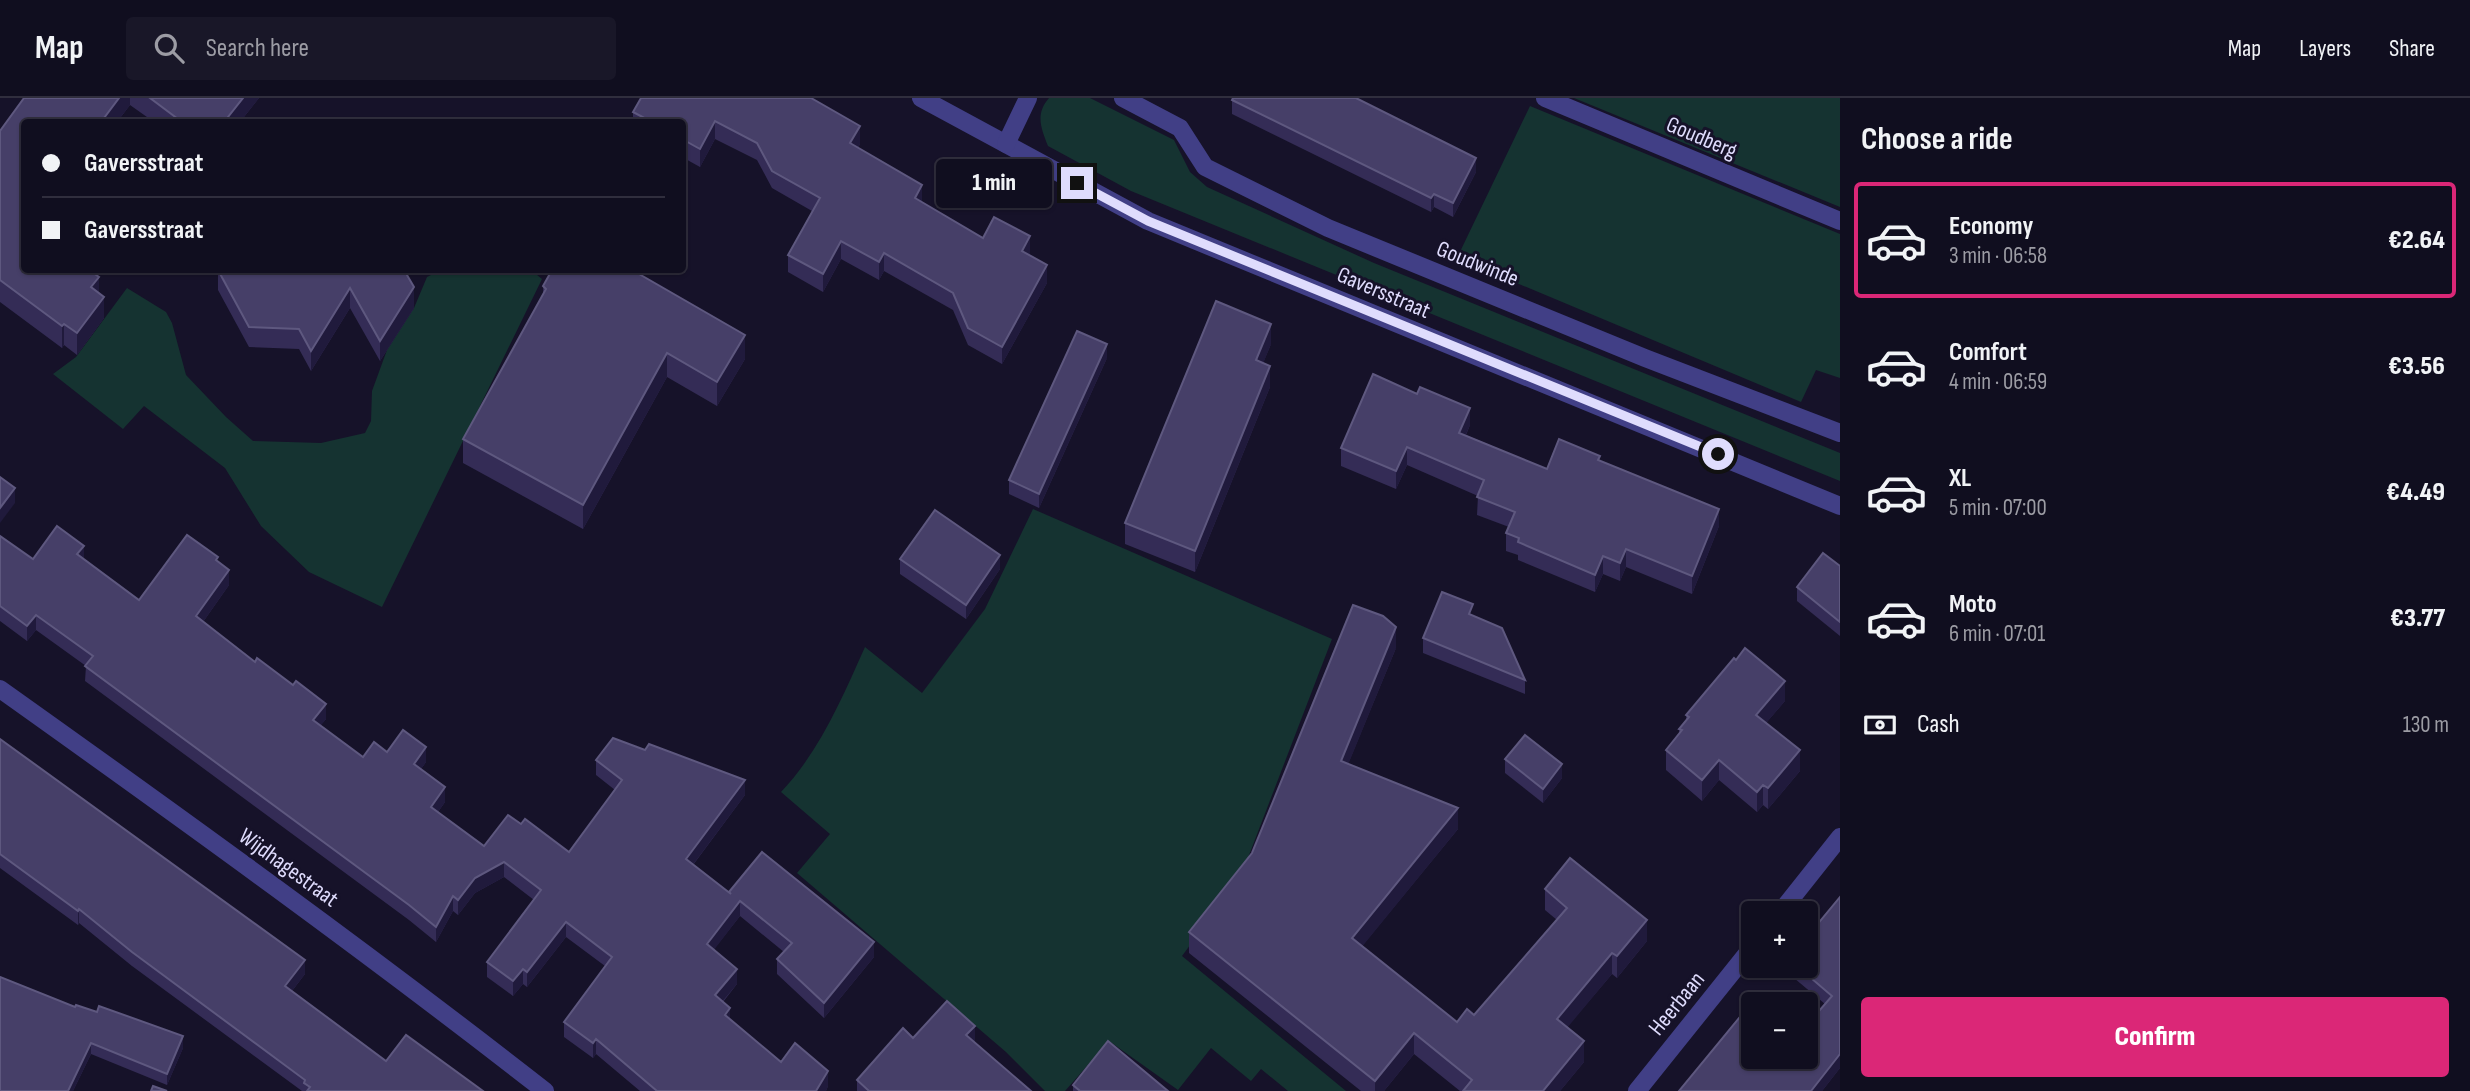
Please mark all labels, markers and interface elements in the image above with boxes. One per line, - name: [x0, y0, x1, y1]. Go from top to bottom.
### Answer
- search box: [126, 17, 616, 80]
- text: Map: [35, 28, 84, 68]
- icon: search: [150, 29, 188, 67]
- text: Search here: [206, 33, 309, 64]
- text: Map: [2228, 34, 2261, 63]
- text: Layers: [2299, 34, 2351, 63]
- text: Share: [2389, 34, 2435, 63]
- street label: Goudberg: [1662, 111, 1741, 165]
- text: Choose a ride: [1861, 120, 2013, 159]
- text: Gaversstraat: [84, 148, 203, 179]
- callout: 1 min: [937, 158, 1052, 208]
- route end: [1061, 167, 1093, 199]
- text: 1 min: [972, 169, 1016, 197]
- icon: car: [1865, 209, 1928, 272]
- text: Economy: [1949, 211, 2033, 242]
- text: Gaversstraat: [84, 215, 203, 246]
- text: €2.64: [2388, 225, 2445, 256]
- street label: Goudwinde: [1432, 235, 1523, 293]
- text: 3 min · 06:58: [1949, 242, 2047, 270]
- street label: Gaversstraat: [1333, 261, 1434, 325]
- icon: car: [1865, 335, 1928, 398]
- text: Comfort: [1949, 337, 2027, 368]
- text: €3.56: [2388, 351, 2445, 382]
- text: 4 min · 06:59: [1949, 368, 2047, 396]
- route start: [1702, 438, 1734, 470]
- icon: car: [1865, 461, 1928, 524]
- text: XL: [1949, 463, 1971, 494]
- text: €4.49: [2386, 477, 2445, 508]
- text: 5 min · 07:00: [1949, 494, 2047, 522]
- icon: car: [1865, 587, 1928, 650]
- text: Moto: [1949, 589, 1997, 620]
- text: €3.77: [2390, 603, 2445, 634]
- text: 6 min · 07:01: [1949, 620, 2045, 648]
- icon: cash: [1861, 706, 1899, 744]
- text: Cash: [1917, 709, 1960, 740]
- text: 130 m: [2403, 711, 2449, 739]
- street label: Wijdhagestraat: [233, 822, 344, 913]
- map controls: [1741, 901, 1818, 1069]
- button: +: [1741, 901, 1818, 978]
- street label: Heerbaan: [1643, 966, 1711, 1041]
- button: −: [1741, 992, 1818, 1069]
- button: Confirm: [1861, 997, 2449, 1077]

